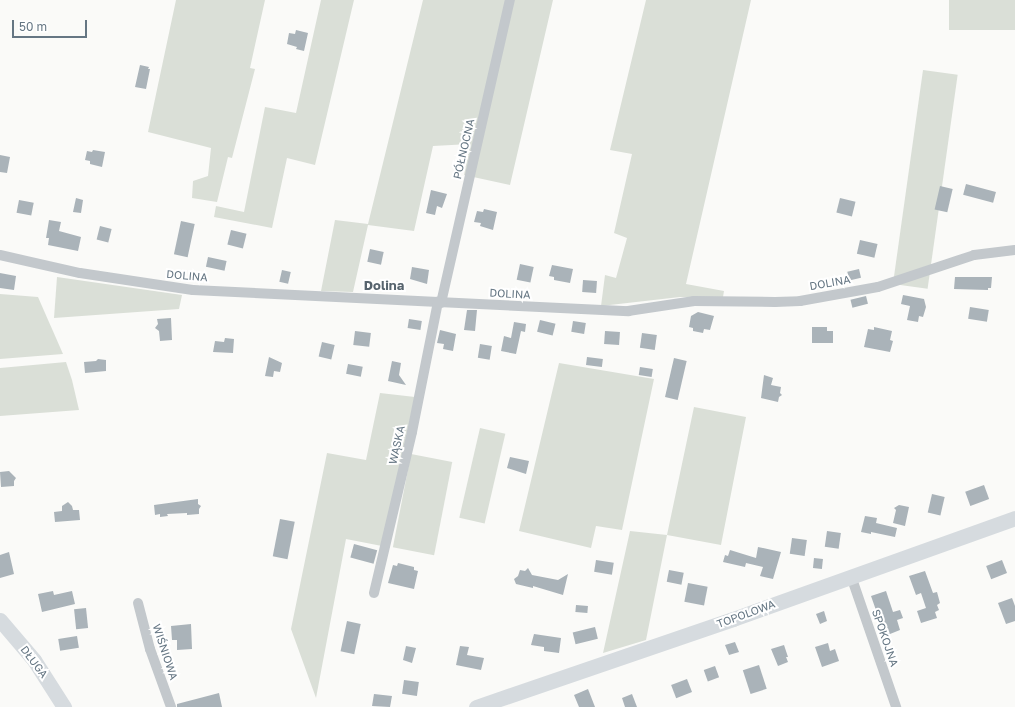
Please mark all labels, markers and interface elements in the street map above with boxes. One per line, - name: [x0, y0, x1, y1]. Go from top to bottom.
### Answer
- scale bar: [14, 12, 89, 38]
- text: 50 m: [19, 19, 47, 34]
- street label: PÓŁNOCNA: [451, 118, 477, 180]
- street label: DOLINA: [166, 268, 208, 284]
- street label: DOLINA: [809, 273, 851, 293]
- district label: Dolina: [364, 277, 404, 293]
- street label: DOLINA: [489, 286, 531, 302]
- street label: WĄSKA: [386, 424, 408, 466]
- street label: TOPOLOWA: [715, 597, 777, 631]
- street label: SPOKOJNA: [869, 608, 901, 668]
- street label: WIŚNIOWA: [150, 622, 180, 682]
- street label: DŁUGA: [18, 643, 50, 681]

